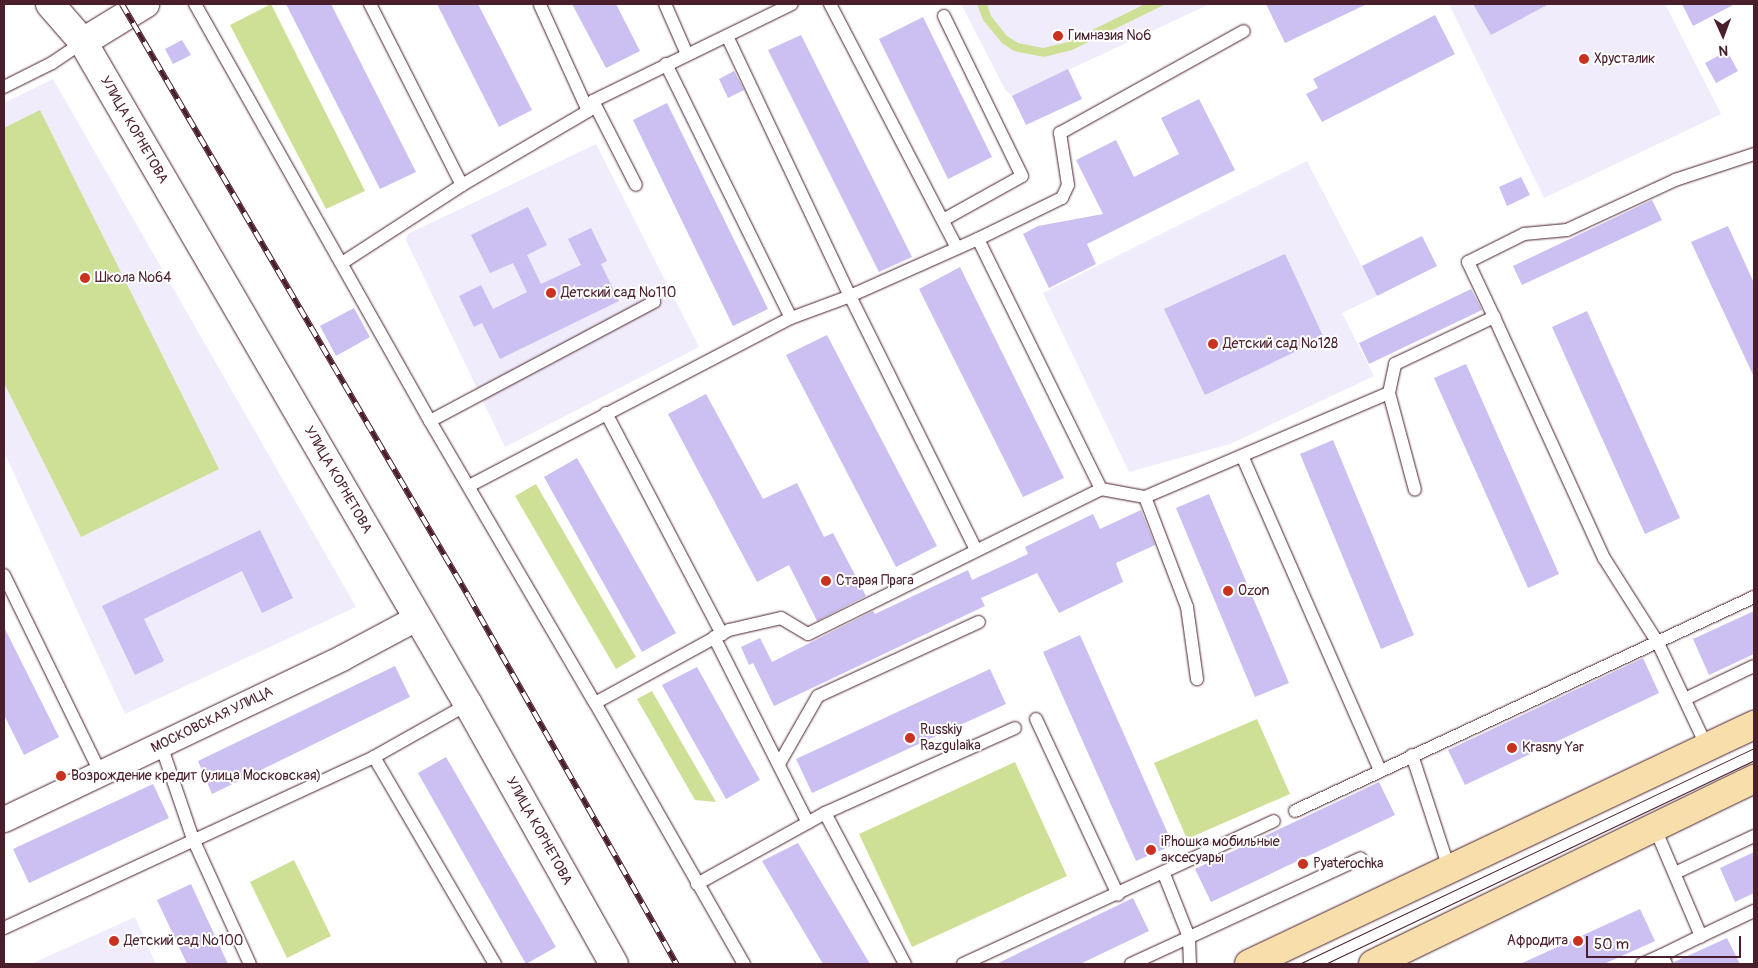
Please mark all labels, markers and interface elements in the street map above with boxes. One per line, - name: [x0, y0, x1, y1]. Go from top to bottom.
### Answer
- north arrow: [1698, 10, 1748, 60]
- place label: Гимназия №6: [1068, 28, 1151, 44]
- marker: Гимназия №6: [1052, 30, 1064, 42]
- text: N: [1719, 42, 1729, 59]
- place label: Хрусталик: [1594, 51, 1655, 67]
- marker: Хрусталик: [1578, 53, 1590, 65]
- street label: УЛИЦА КОРНЕТОВА: [96, 73, 172, 187]
- place label: Школа №64: [95, 270, 171, 286]
- marker: Школа №64: [79, 272, 91, 284]
- place label: Детский сад №110: [561, 285, 676, 301]
- marker: Детский сад №110: [545, 287, 557, 299]
- place label: Детский сад №128: [1223, 336, 1338, 352]
- marker: Детский сад №128: [1207, 338, 1219, 350]
- street label: УЛИЦА КОРНЕТОВА: [300, 423, 376, 537]
- place label: Старая Прага: [836, 573, 914, 589]
- marker: Старая Прага: [820, 575, 832, 587]
- place label: Ozon: [1238, 583, 1269, 599]
- marker: Ozon: [1222, 585, 1234, 597]
- street label: МОСКОВСКАЯ УЛИЦА: [148, 683, 276, 757]
- place label: Russkiy Razgulaika: [920, 722, 981, 754]
- marker: Russkiy Razgulaika: [904, 732, 916, 744]
- place label: Krasny Yar: [1522, 740, 1584, 756]
- marker: Krasny Yar: [1506, 742, 1518, 754]
- place label: Возрождение кредит (улица Московская): [71, 768, 321, 784]
- marker: Возрождение кредит (улица Московская): [55, 770, 67, 782]
- street label: УЛИЦА КОРНЕТОВА: [502, 774, 576, 888]
- place label: iPhoшка мобильные аксесуары: [1161, 834, 1280, 866]
- marker: iPhoшка мобильные аксесуары: [1145, 844, 1157, 856]
- place label: Pyaterochka: [1313, 856, 1384, 872]
- marker: Pyaterochka: [1297, 858, 1309, 870]
- scale bar: [1588, 926, 1743, 958]
- place label: Детский сад №100: [124, 933, 243, 949]
- place label: Афродита: [1507, 933, 1568, 949]
- marker: Детский сад №100: [108, 935, 120, 947]
- marker: Афродита: [1572, 935, 1584, 947]
- text: 50 m: [1594, 935, 1629, 954]

